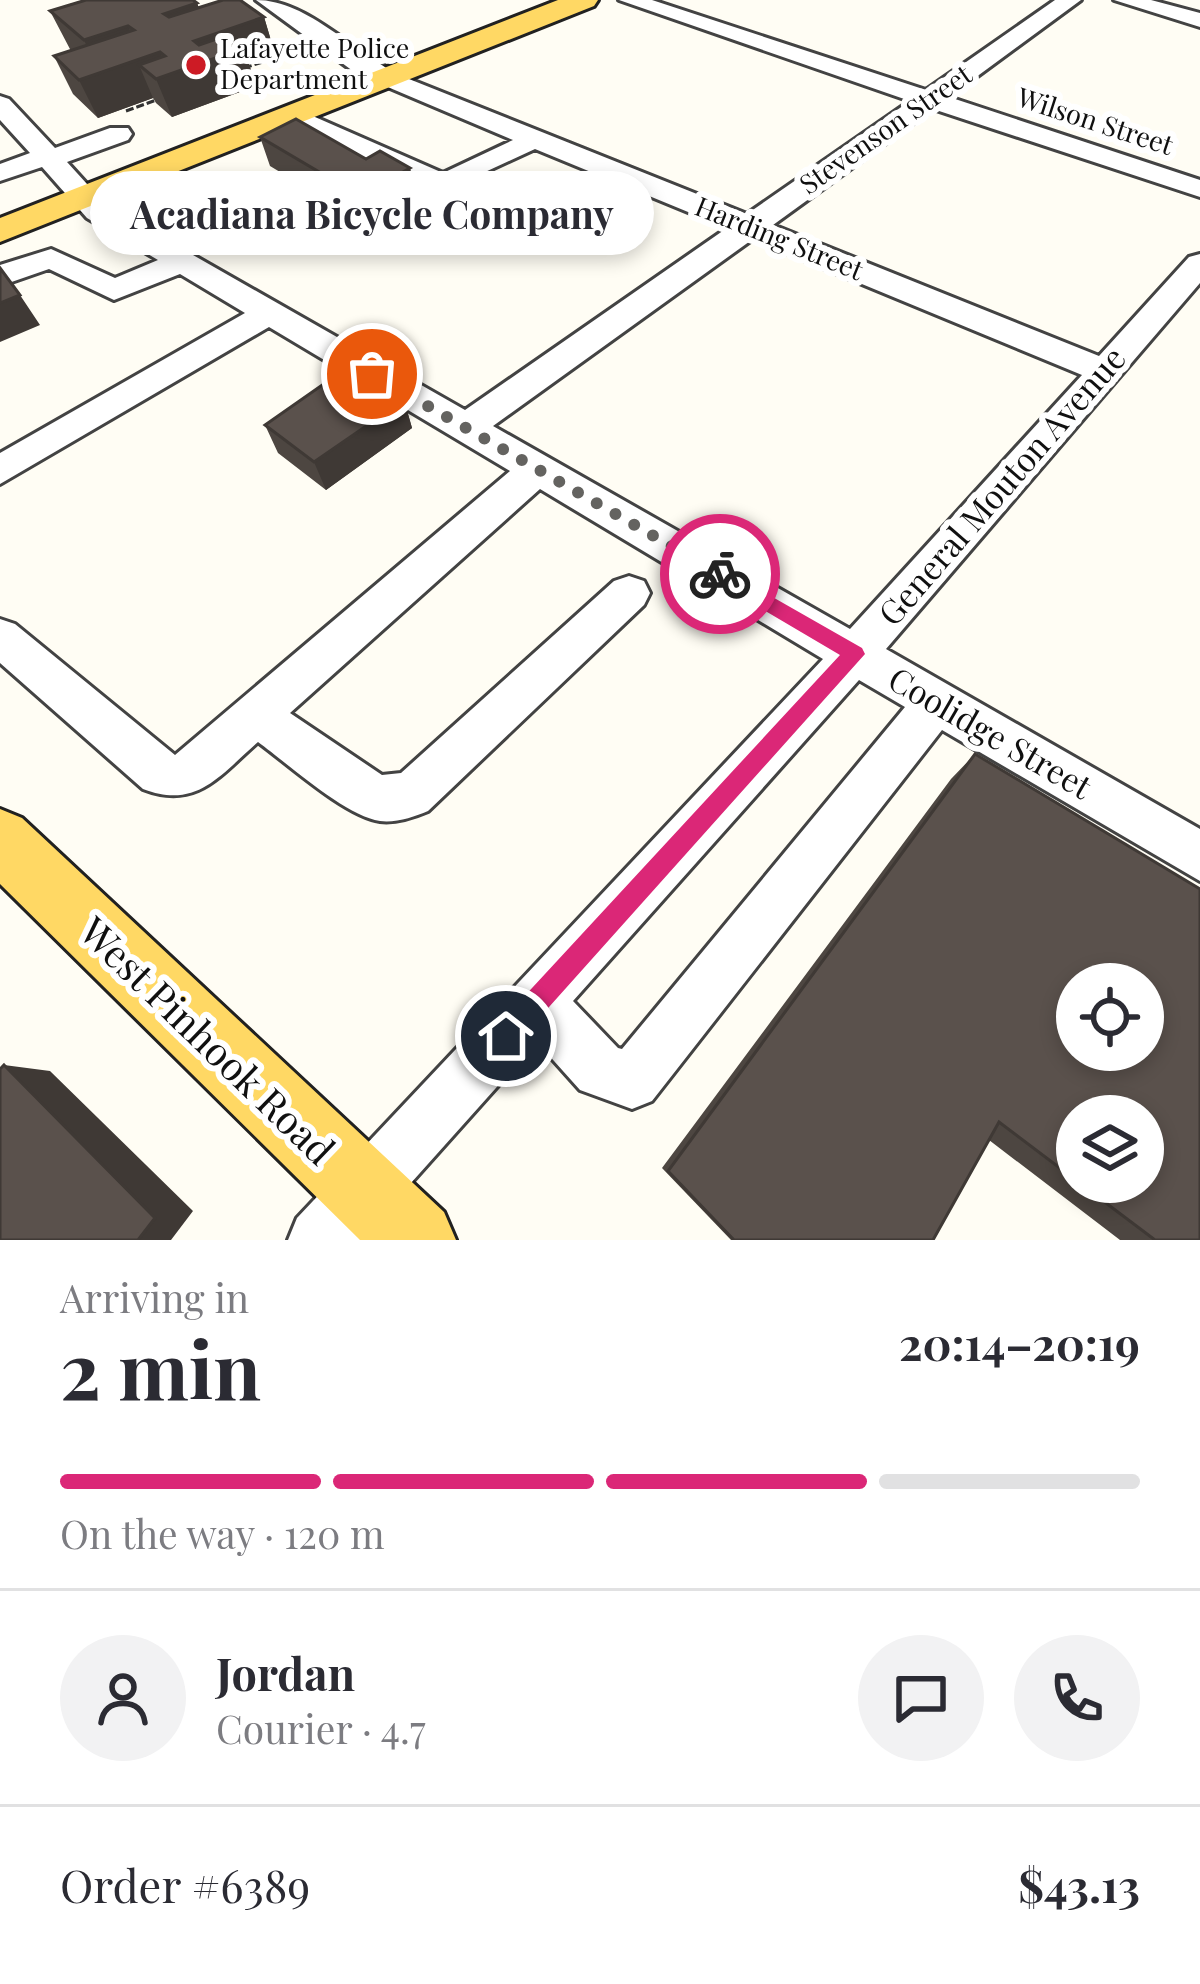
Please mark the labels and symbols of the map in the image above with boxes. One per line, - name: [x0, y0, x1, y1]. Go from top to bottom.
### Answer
- place label: Lafayette Police Department: [220, 29, 409, 96]
- marker: Lafayette Police Department: [183, 52, 209, 78]
- street label: Stevenson Street: [792, 55, 979, 201]
- street label: Wilson Street: [1012, 78, 1178, 162]
- callout: Acadiana Bicycle Company: [90, 170, 654, 254]
- street label: Harding Street: [690, 187, 869, 287]
- pin: [321, 323, 423, 425]
- street label: General Mouton Avenue: [867, 336, 1134, 633]
- courier: [660, 514, 780, 634]
- street label: Coolidge Street: [882, 655, 1102, 808]
- street label: West Pinhook Road: [69, 904, 347, 1175]
- pin: [455, 985, 557, 1087]

